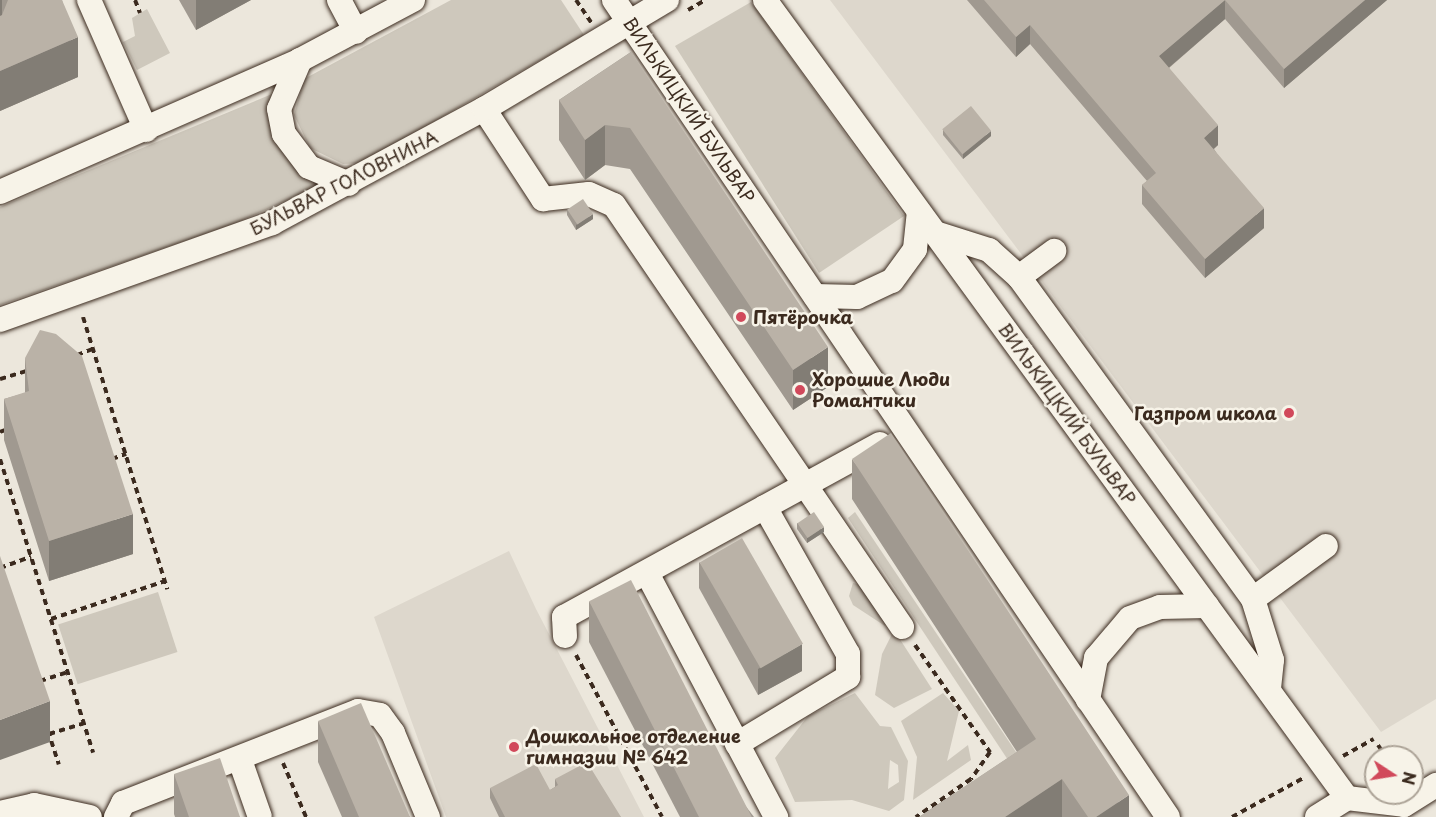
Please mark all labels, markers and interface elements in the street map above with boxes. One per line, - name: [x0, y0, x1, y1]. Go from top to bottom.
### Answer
- street label: ВИЛЬКИЦКИЙ БУЛЬВАР: [618, 12, 760, 208]
- street label: БУЛЬВАР ГОЛОВНИНА: [247, 126, 441, 240]
- place label: Пятёрочка: [753, 306, 853, 328]
- marker: Пятёрочка: [734, 310, 748, 324]
- street label: ВИЛЬКИЦКИЙ БУЛЬВАР: [993, 318, 1141, 510]
- place label: Хорошие Люди Романтики: [812, 369, 951, 412]
- marker: Хорошие Люди Романтики: [793, 383, 807, 397]
- place label: Газпром школа: [1132, 402, 1277, 424]
- marker: Газпром школа: [1282, 406, 1296, 420]
- place label: Дошкольное отделение гимназии № 642: [526, 726, 741, 768]
- marker: Дошкольное отделение гимназии № 642: [507, 740, 521, 754]
- north arrow: [1364, 745, 1424, 805]
- text: N: [1397, 770, 1423, 787]

